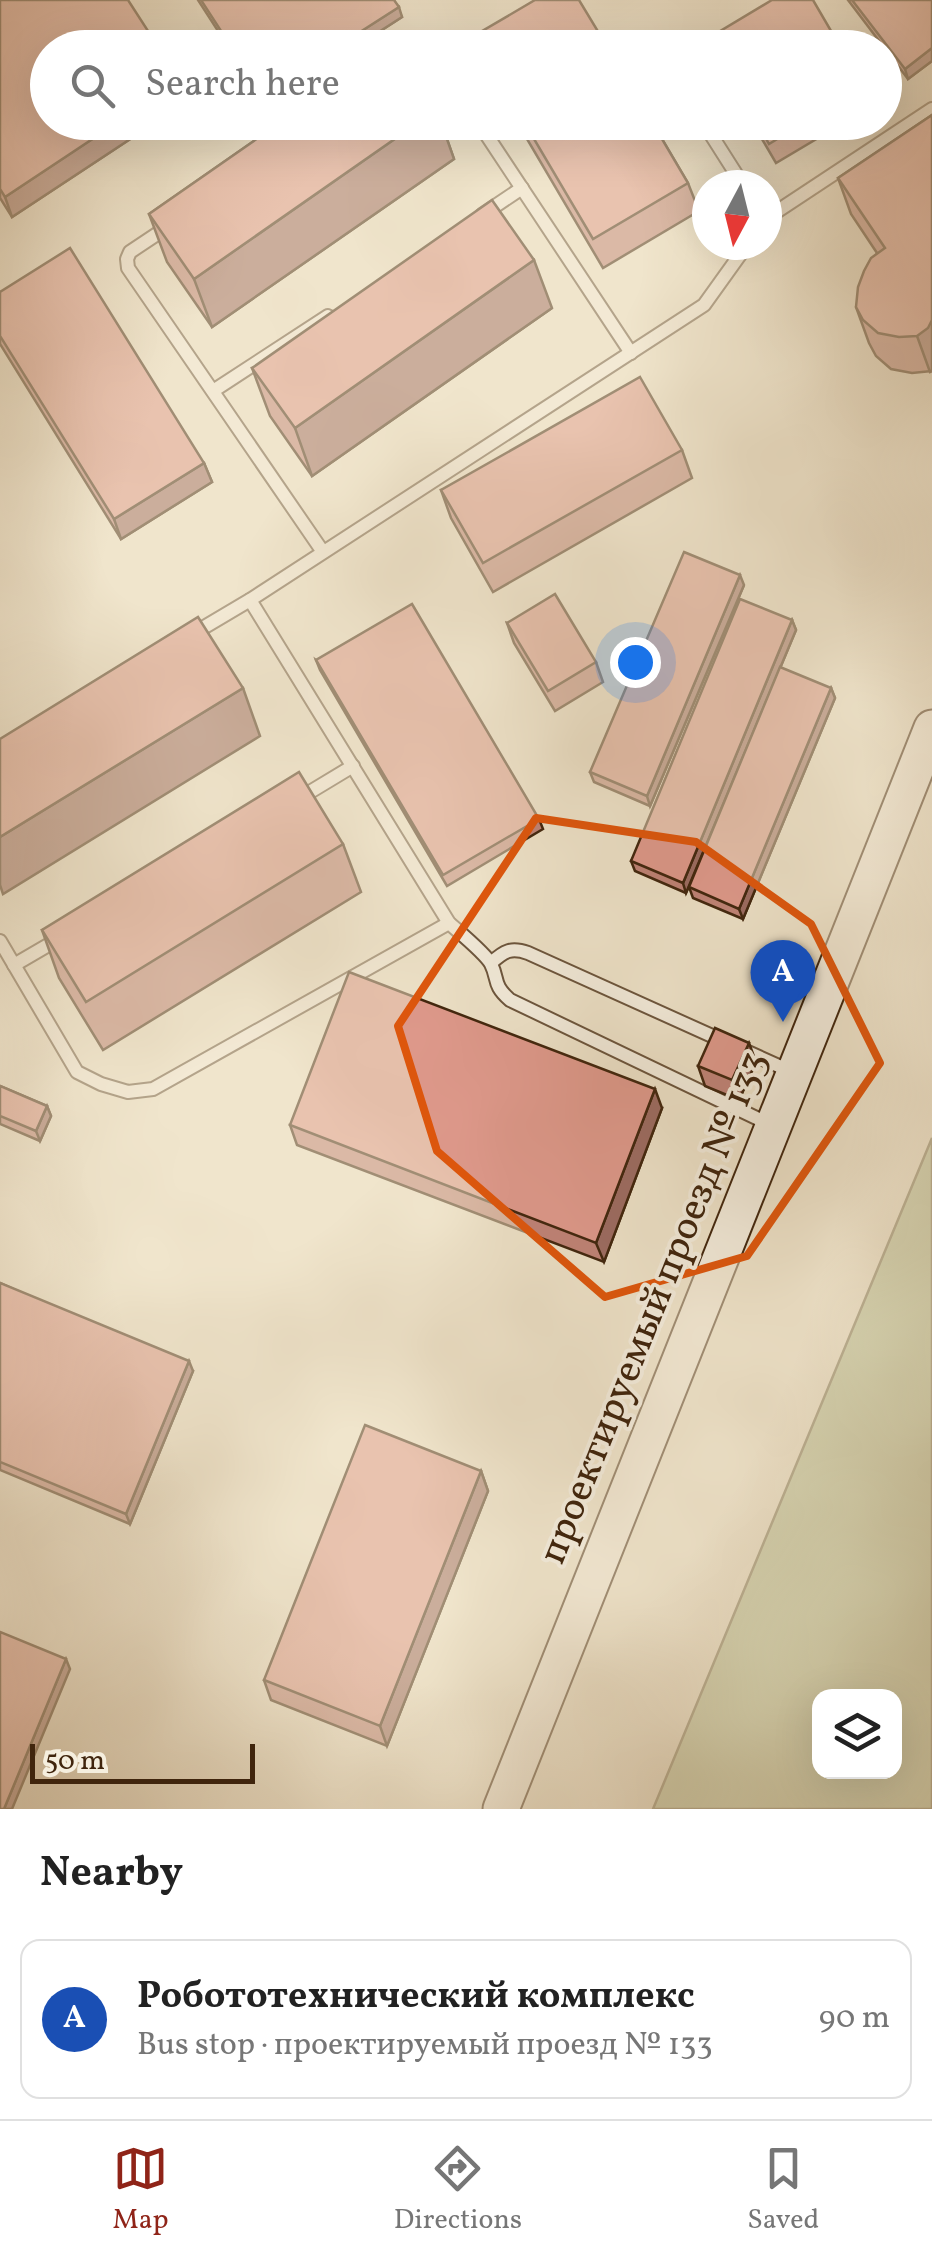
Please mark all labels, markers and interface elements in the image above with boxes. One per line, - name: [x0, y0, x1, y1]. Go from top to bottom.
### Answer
- search box: [30, 30, 902, 140]
- icon: search: [65, 58, 120, 113]
- text: Search here: [145, 59, 340, 112]
- north arrow: [692, 170, 782, 260]
- your location: [610, 637, 661, 688]
- pin: A: [750, 940, 816, 1022]
- street label: проектируемый проезд № 133: [526, 1043, 784, 1573]
- map controls: [812, 1689, 902, 1779]
- button: layers: [812, 1689, 902, 1779]
- scale bar: [30, 1739, 255, 1784]
- text: 50 m: [45, 1742, 105, 1781]
- text: Nearby: [40, 1845, 183, 1904]
- text: Робототехнический комплекс: [137, 1971, 695, 2024]
- text: A: [63, 1997, 86, 2041]
- text: 90 m: [819, 1997, 890, 2041]
- text: Bus stop · проектируемый проезд № 133: [137, 2024, 713, 2068]
- tab: Map: [113, 2141, 169, 2240]
- tab: Directions: [394, 2141, 522, 2240]
- tab: Saved: [747, 2141, 819, 2240]

